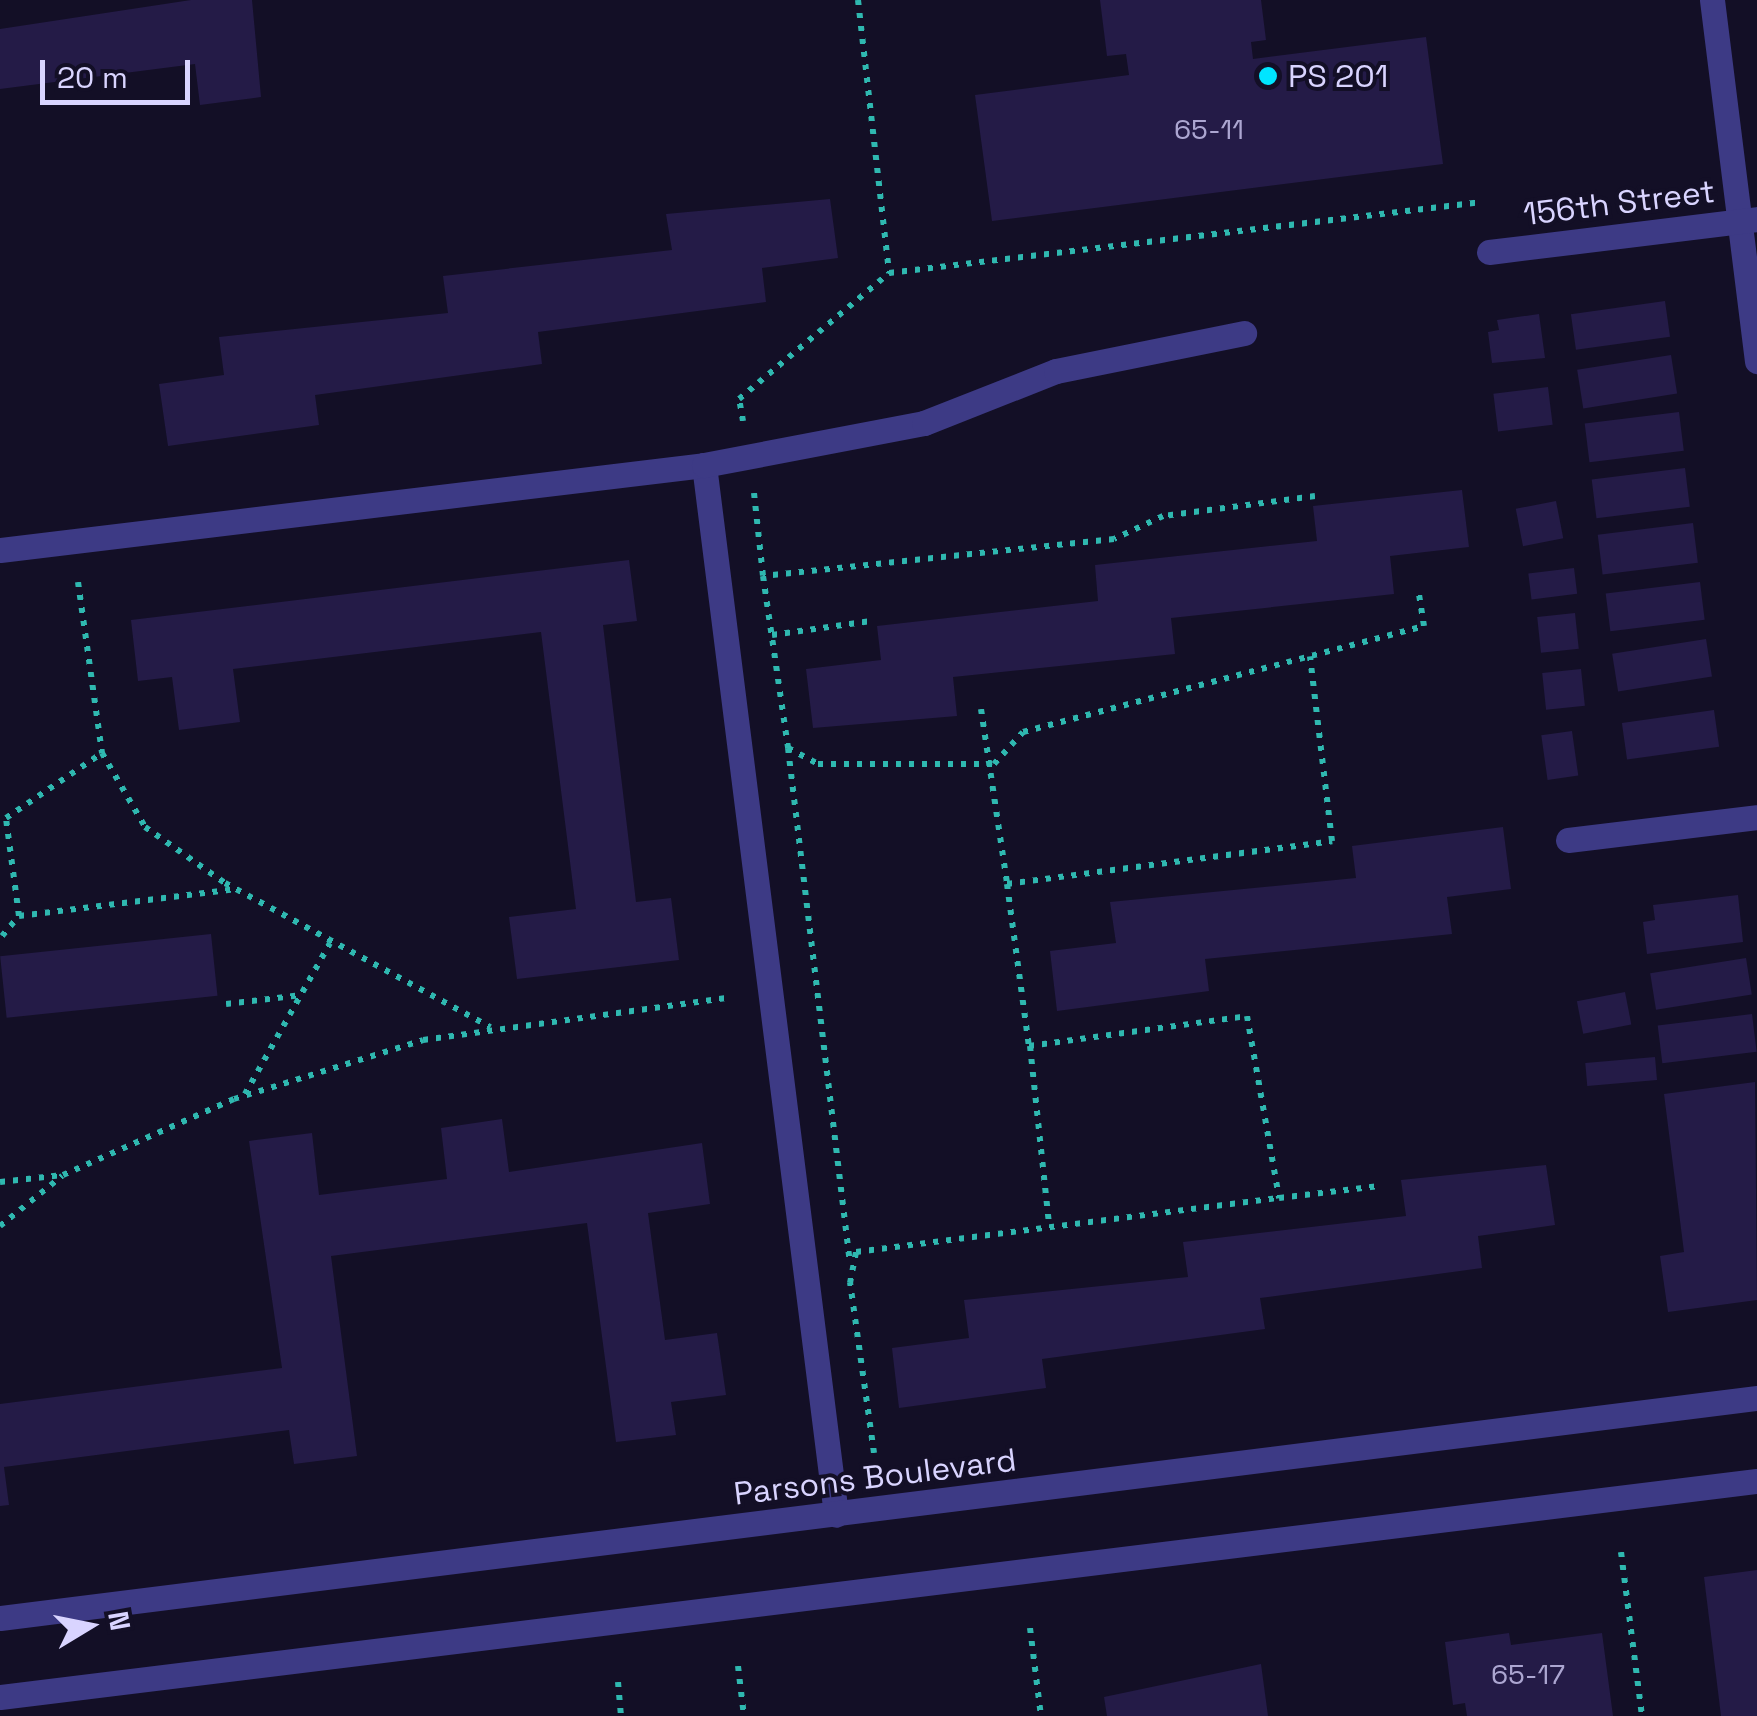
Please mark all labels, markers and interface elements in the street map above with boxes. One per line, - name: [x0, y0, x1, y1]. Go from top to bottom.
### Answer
- scale bar: [45, 40, 195, 102]
- place label: PS 201: [1288, 57, 1388, 95]
- text: 20 m: [57, 58, 128, 97]
- marker: PS 201: [1257, 65, 1279, 87]
- house number: 65-11: [1174, 112, 1244, 146]
- street label: 156th Street: [1521, 172, 1717, 234]
- street label: Parsons Boulevard: [732, 1441, 1018, 1513]
- north arrow: [40, 1576, 140, 1676]
- text: N: [100, 1608, 139, 1633]
- house number: 65-17: [1491, 1657, 1565, 1691]

